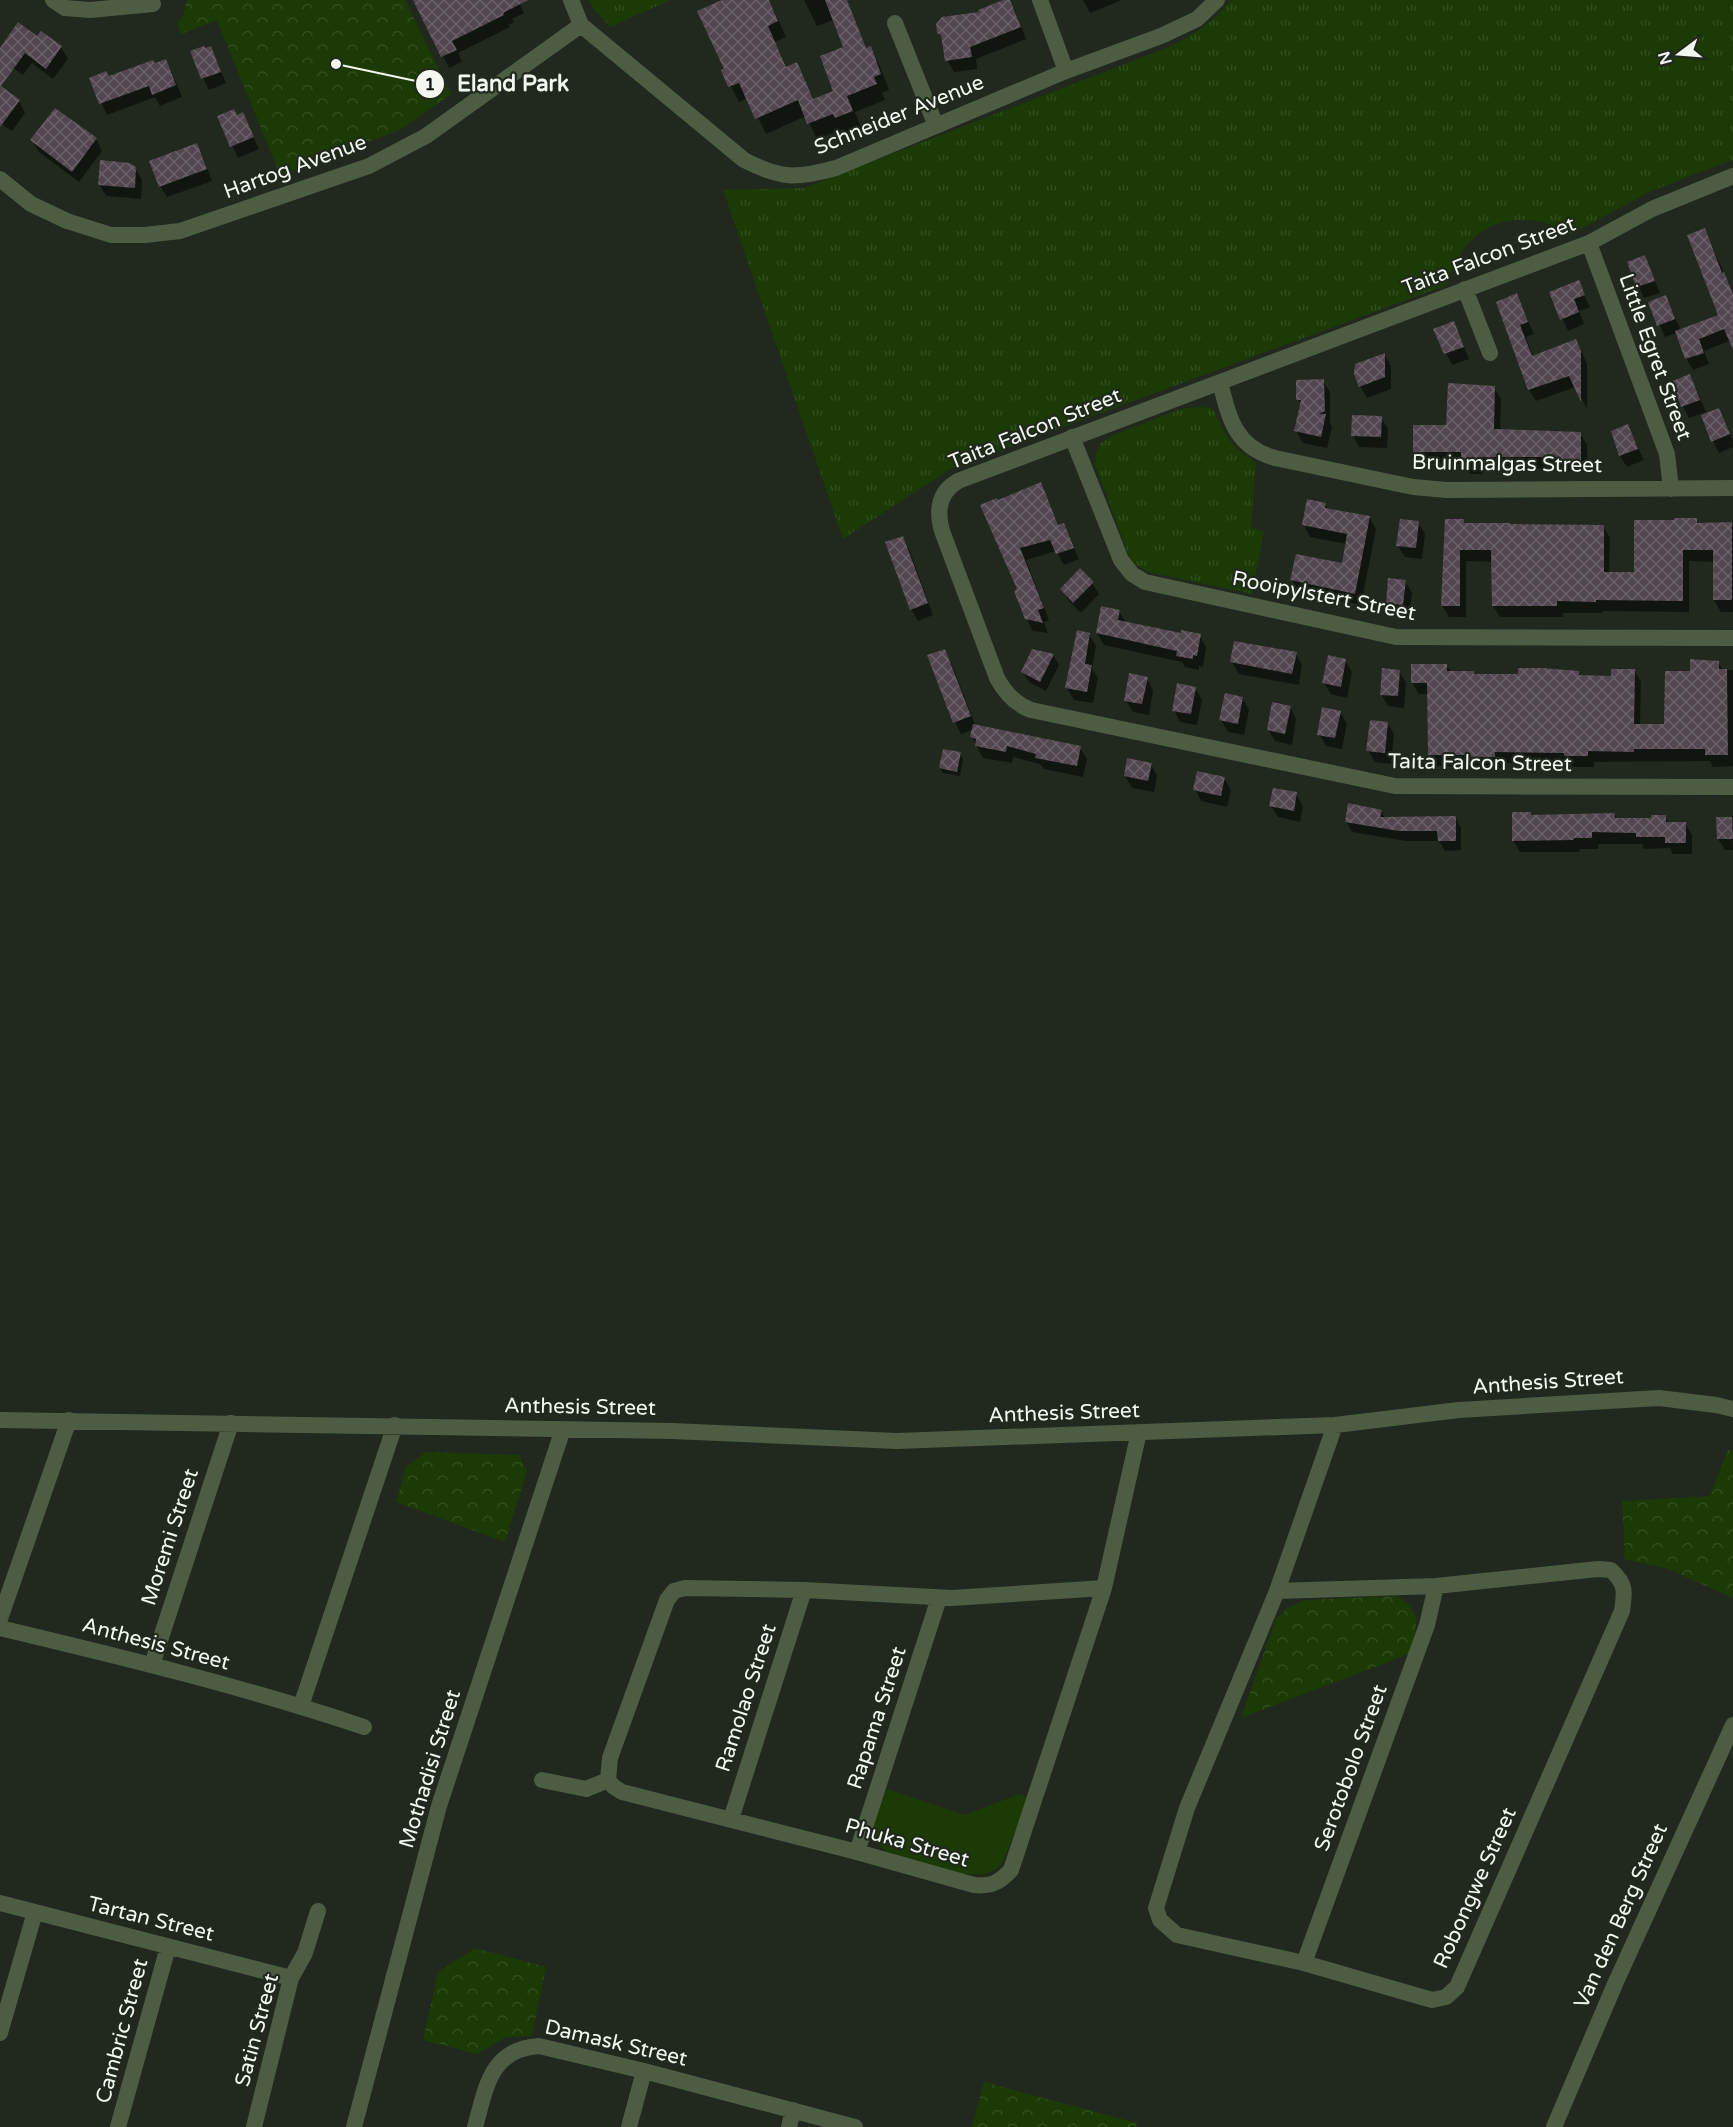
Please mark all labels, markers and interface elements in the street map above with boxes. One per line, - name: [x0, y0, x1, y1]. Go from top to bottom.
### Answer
- north arrow: [1649, 24, 1709, 84]
- text: N: [1654, 49, 1677, 67]
- callout: Eland Park: [415, 64, 581, 104]
- street label: Schneider Avenue: [811, 70, 988, 160]
- text: Eland Park: [457, 71, 569, 97]
- text: 1: [424, 73, 436, 95]
- street label: Hartog Avenue: [220, 130, 370, 204]
- street label: Taita Falcon Street: [1399, 211, 1579, 301]
- street label: Little Egret Street: [1613, 270, 1697, 444]
- street label: Taita Falcon Street: [945, 383, 1125, 475]
- street label: Bruinmalgas Street: [1412, 450, 1602, 478]
- street label: Rooipylstert Street: [1230, 566, 1418, 626]
- street label: Taita Falcon Street: [1388, 749, 1572, 777]
- street label: Anthesis Street: [1471, 1364, 1625, 1400]
- street label: Anthesis Street: [504, 1393, 656, 1421]
- street label: Anthesis Street: [988, 1398, 1140, 1428]
- street label: Moremi Street: [136, 1465, 204, 1609]
- street label: Anthesis Street: [80, 1612, 232, 1676]
- street label: Ramolao Street: [710, 1621, 782, 1775]
- street label: Rapama Street: [842, 1644, 912, 1792]
- street label: Serotobolo Street: [1309, 1681, 1393, 1855]
- street label: Mothadisi Street: [394, 1687, 466, 1851]
- street label: Robongwe Street: [1428, 1804, 1522, 1972]
- street label: Phuka Street: [842, 1813, 972, 1873]
- street label: Van den Berg Street: [1569, 1820, 1673, 2012]
- street label: Tartan Street: [85, 1891, 217, 1947]
- street label: Cambric Street: [91, 1956, 153, 2106]
- street label: Satin Street: [230, 1971, 284, 2089]
- street label: Damask Street: [542, 2014, 690, 2072]

